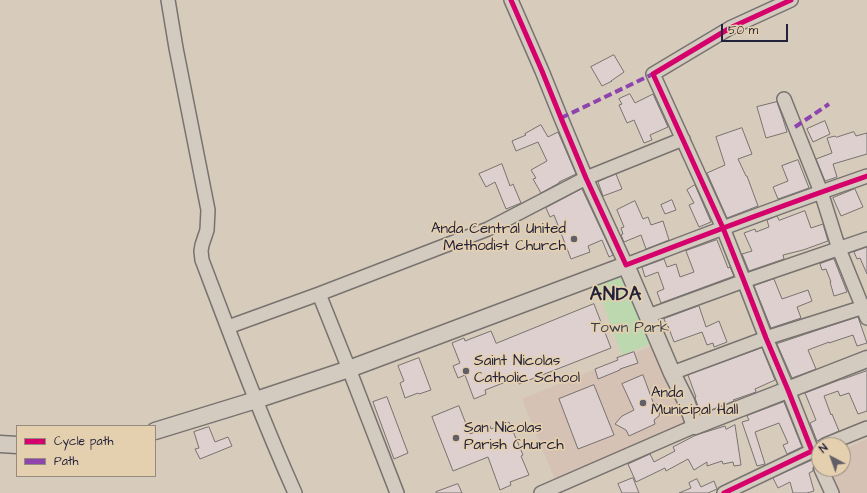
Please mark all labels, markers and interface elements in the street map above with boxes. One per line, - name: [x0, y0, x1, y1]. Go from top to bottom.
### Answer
- scale bar: [723, 16, 790, 42]
- text: 50 m: [728, 22, 758, 39]
- place label: Anda Central United Methodist Church: [431, 221, 566, 256]
- marker: Anda Central United Methodist Church: [569, 234, 579, 244]
- district label: ANDA: [590, 285, 642, 307]
- park label: Town Park: [591, 320, 669, 338]
- place label: Saint Nicolas Catholic School: [474, 353, 580, 388]
- marker: Saint Nicolas Catholic School: [461, 366, 471, 376]
- place label: Anda Municipal Hall: [651, 385, 738, 420]
- marker: Anda Municipal Hall: [638, 398, 648, 408]
- place label: San Nicolas Parish Church: [464, 420, 564, 455]
- legend: [16, 425, 156, 477]
- text: Cycle path: [54, 433, 113, 450]
- marker: San Nicolas Parish Church: [451, 433, 461, 443]
- north arrow: [811, 437, 851, 477]
- text: N: [816, 440, 831, 456]
- text: Path: [54, 453, 79, 470]

